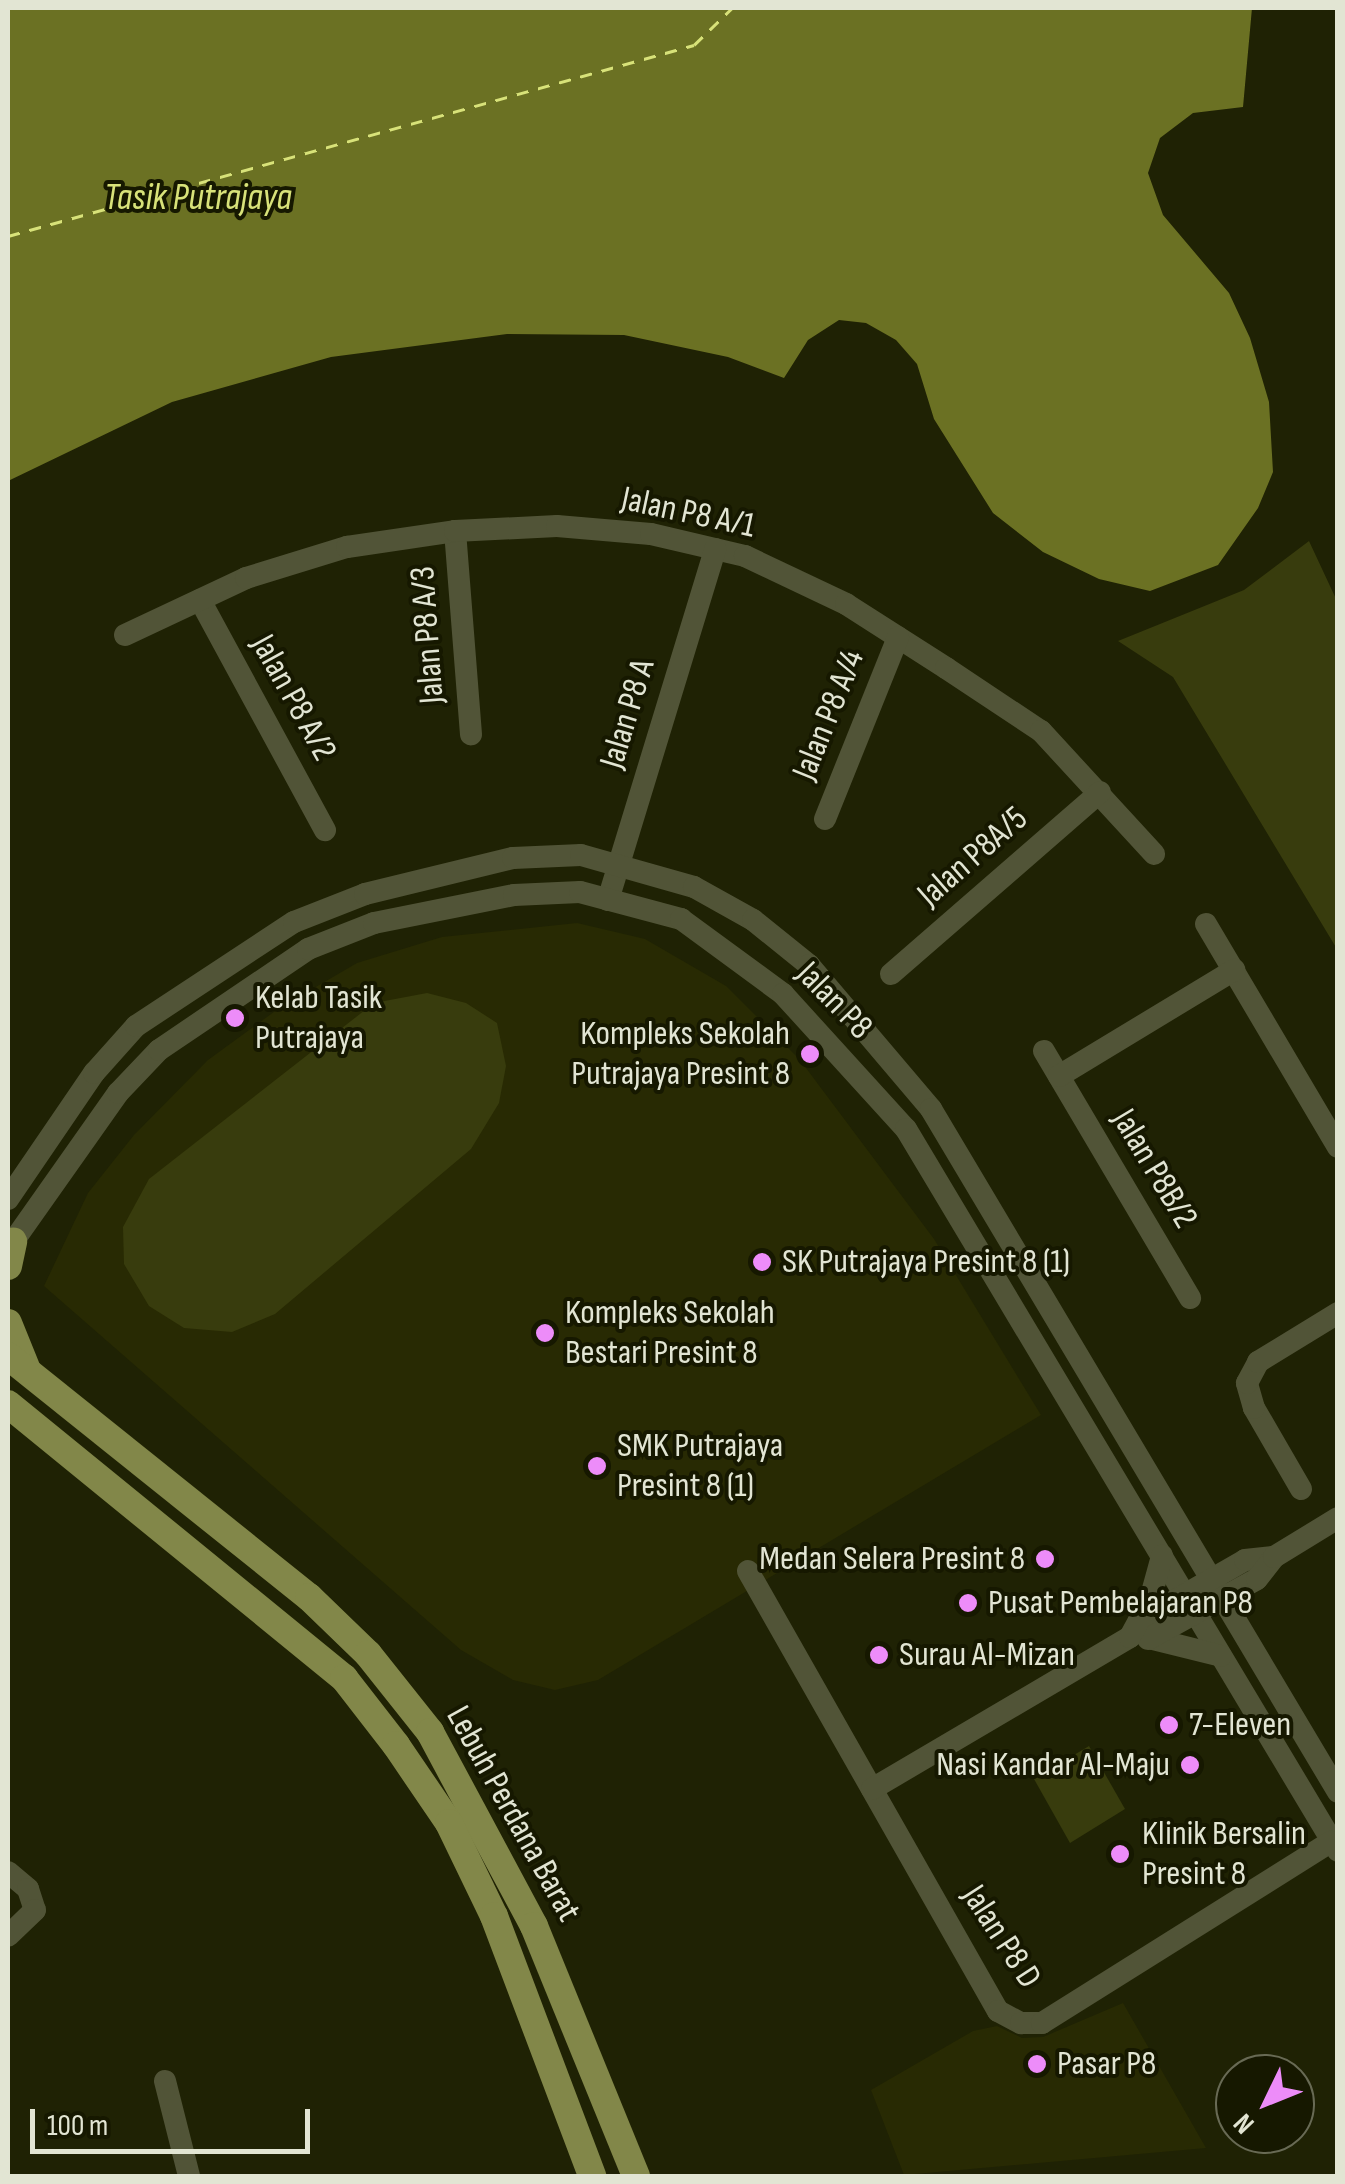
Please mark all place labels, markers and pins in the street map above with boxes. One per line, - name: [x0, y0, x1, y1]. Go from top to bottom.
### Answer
- place label: Kelab Tasik Putrajaya: [255, 977, 382, 1059]
- marker: Kelab Tasik Putrajaya: [224, 1007, 246, 1029]
- place label: Kompleks Sekolah Putrajaya Presint 8: [571, 1013, 790, 1095]
- marker: Kompleks Sekolah Putrajaya Presint 8: [799, 1043, 821, 1065]
- place label: SK Putrajaya Presint 8 (1): [782, 1241, 1070, 1283]
- marker: SK Putrajaya Presint 8 (1): [751, 1251, 773, 1273]
- place label: Kompleks Sekolah Bestari Presint 8: [565, 1292, 775, 1374]
- marker: Kompleks Sekolah Bestari Presint 8: [534, 1322, 556, 1344]
- place label: SMK Putrajaya Presint 8 (1): [617, 1425, 783, 1507]
- marker: SMK Putrajaya Presint 8 (1): [586, 1455, 608, 1477]
- place label: Medan Selera Presint 8: [759, 1538, 1025, 1580]
- marker: Medan Selera Presint 8: [1034, 1548, 1056, 1570]
- place label: Pusat Pembelajaran P8: [988, 1582, 1253, 1624]
- marker: Pusat Pembelajaran P8: [957, 1592, 979, 1614]
- place label: Surau Al-Mizan: [899, 1634, 1075, 1676]
- marker: Surau Al-Mizan: [868, 1644, 890, 1666]
- place label: 7-Eleven: [1189, 1704, 1291, 1746]
- marker: 7-Eleven: [1158, 1714, 1180, 1736]
- place label: Nasi Kandar Al-Maju: [936, 1744, 1170, 1786]
- marker: Nasi Kandar Al-Maju: [1179, 1754, 1201, 1776]
- place label: Klinik Bersalin Presint 8: [1142, 1813, 1306, 1895]
- marker: Klinik Bersalin Presint 8: [1107, 1841, 1133, 1867]
- place label: Pasar P8: [1057, 2043, 1156, 2085]
- marker: Pasar P8: [1026, 2053, 1048, 2075]

